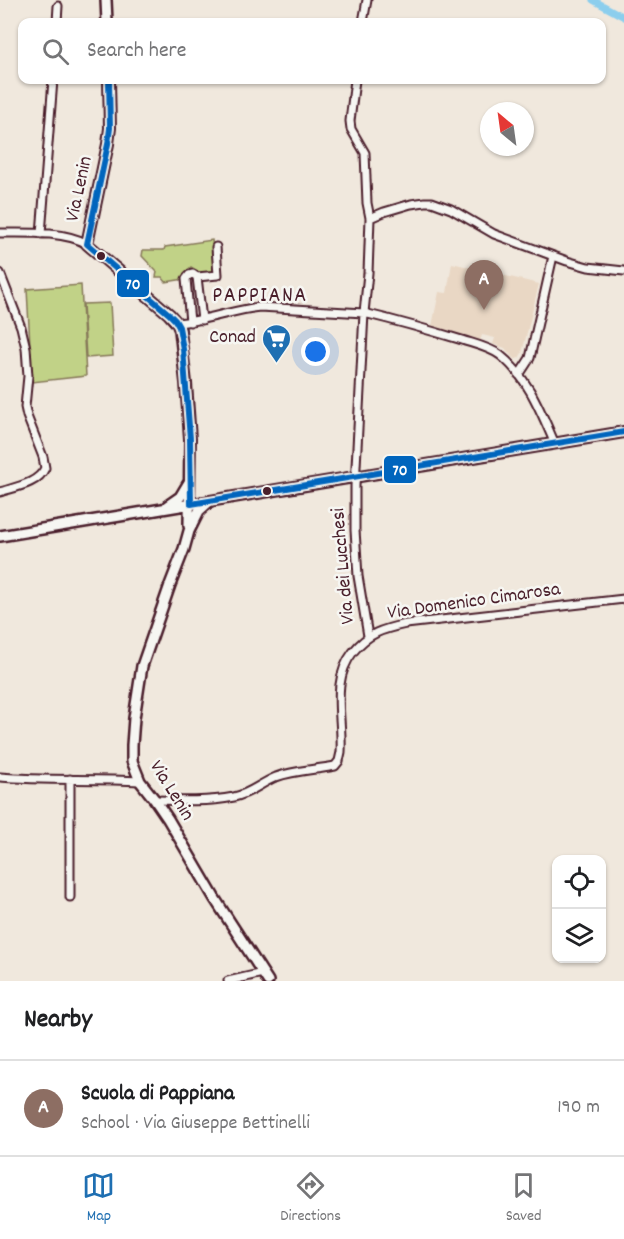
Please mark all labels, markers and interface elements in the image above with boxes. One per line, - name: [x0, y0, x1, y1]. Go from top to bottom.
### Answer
- search box: [18, 18, 606, 84]
- icon: search: [39, 35, 72, 68]
- text: Search here: [87, 36, 186, 67]
- north arrow: [480, 102, 534, 156]
- street label: Via Lenin: [59, 154, 101, 224]
- unlabelled marker: [95, 250, 107, 262]
- pin: A: [464, 260, 504, 310]
- line badge: 70: [116, 269, 150, 298]
- text: 70: [126, 274, 140, 297]
- district label: PAPPIANA: [212, 281, 308, 312]
- supermarket icon: Conad: [261, 322, 293, 364]
- place label: Conad: [209, 324, 256, 352]
- your location: [301, 337, 330, 366]
- line badge: 70: [383, 455, 417, 484]
- text: 70: [393, 460, 407, 483]
- unlabelled marker: [261, 485, 273, 497]
- street label: Via dei Lucchesi: [325, 506, 363, 625]
- street label: Via Domenico Cimarosa: [386, 576, 563, 628]
- street label: Via Lenin: [142, 755, 200, 827]
- map controls: [552, 855, 606, 963]
- button: locate: [552, 855, 606, 909]
- button: layers: [552, 909, 606, 963]
- text: Nearby: [24, 1002, 92, 1039]
- text: Scuola di Pappiana: [81, 1079, 234, 1110]
- text: A: [38, 1094, 49, 1122]
- text: 190 m: [557, 1094, 600, 1122]
- text: School · Via Giuseppe Bettinelli: [81, 1110, 310, 1138]
- tab: Map: [82, 1169, 115, 1228]
- tab: Directions: [280, 1169, 341, 1228]
- tab: Saved: [506, 1169, 542, 1228]

